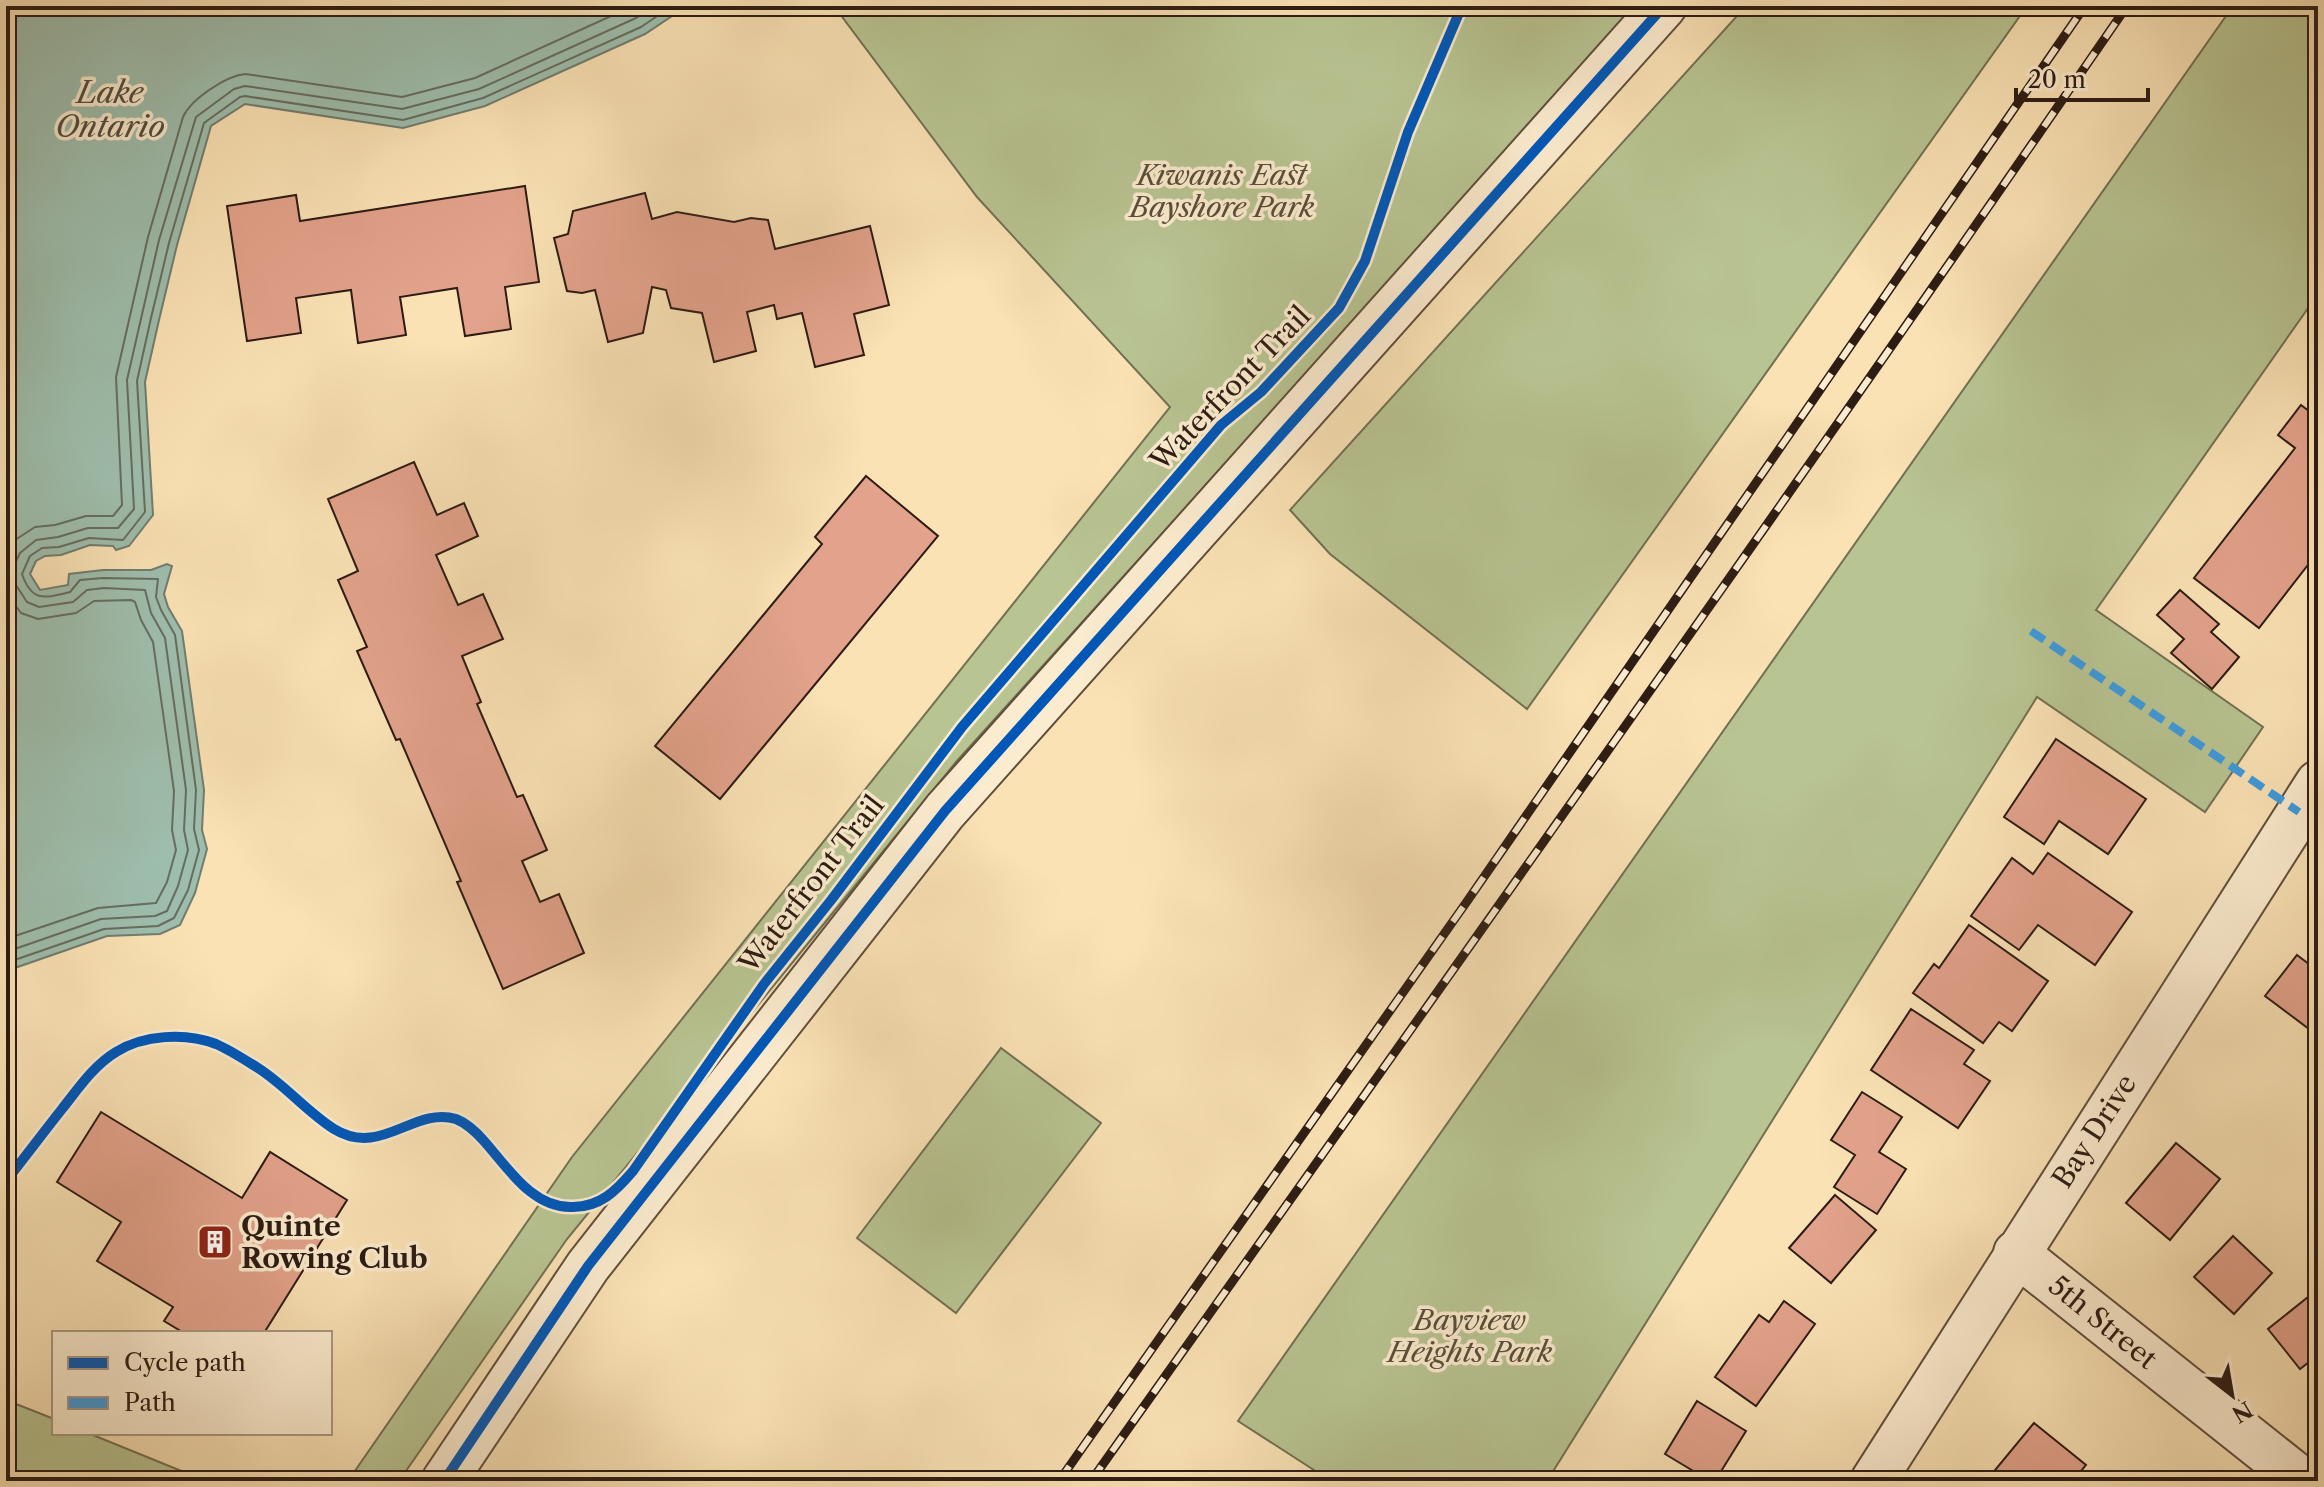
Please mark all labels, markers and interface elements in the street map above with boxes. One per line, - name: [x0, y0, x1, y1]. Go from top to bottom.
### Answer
- scale bar: [2016, 52, 2148, 102]
- text: 20 m: [2028, 65, 2086, 94]
- water label: Lake Ontario: [55, 74, 165, 145]
- park label: Kiwanis East Bayshore Park: [1128, 158, 1315, 224]
- street label: Waterfront Trail: [1142, 299, 1317, 478]
- street label: Waterfront Trail: [731, 789, 891, 980]
- street label: Bay Drive: [2045, 1068, 2143, 1194]
- place label: Quinte Rowing Club: [241, 1209, 428, 1275]
- building icon: Quinte Rowing Club: [196, 1223, 234, 1261]
- street label: 5th Street: [2042, 1268, 2164, 1376]
- park label: Bayview Heights Park: [1386, 1303, 1553, 1369]
- legend: [52, 1331, 332, 1435]
- text: Cycle path: [124, 1348, 246, 1377]
- north arrow: [2192, 1355, 2272, 1435]
- text: Path: [124, 1388, 176, 1417]
- text: N: [2227, 1395, 2257, 1428]

